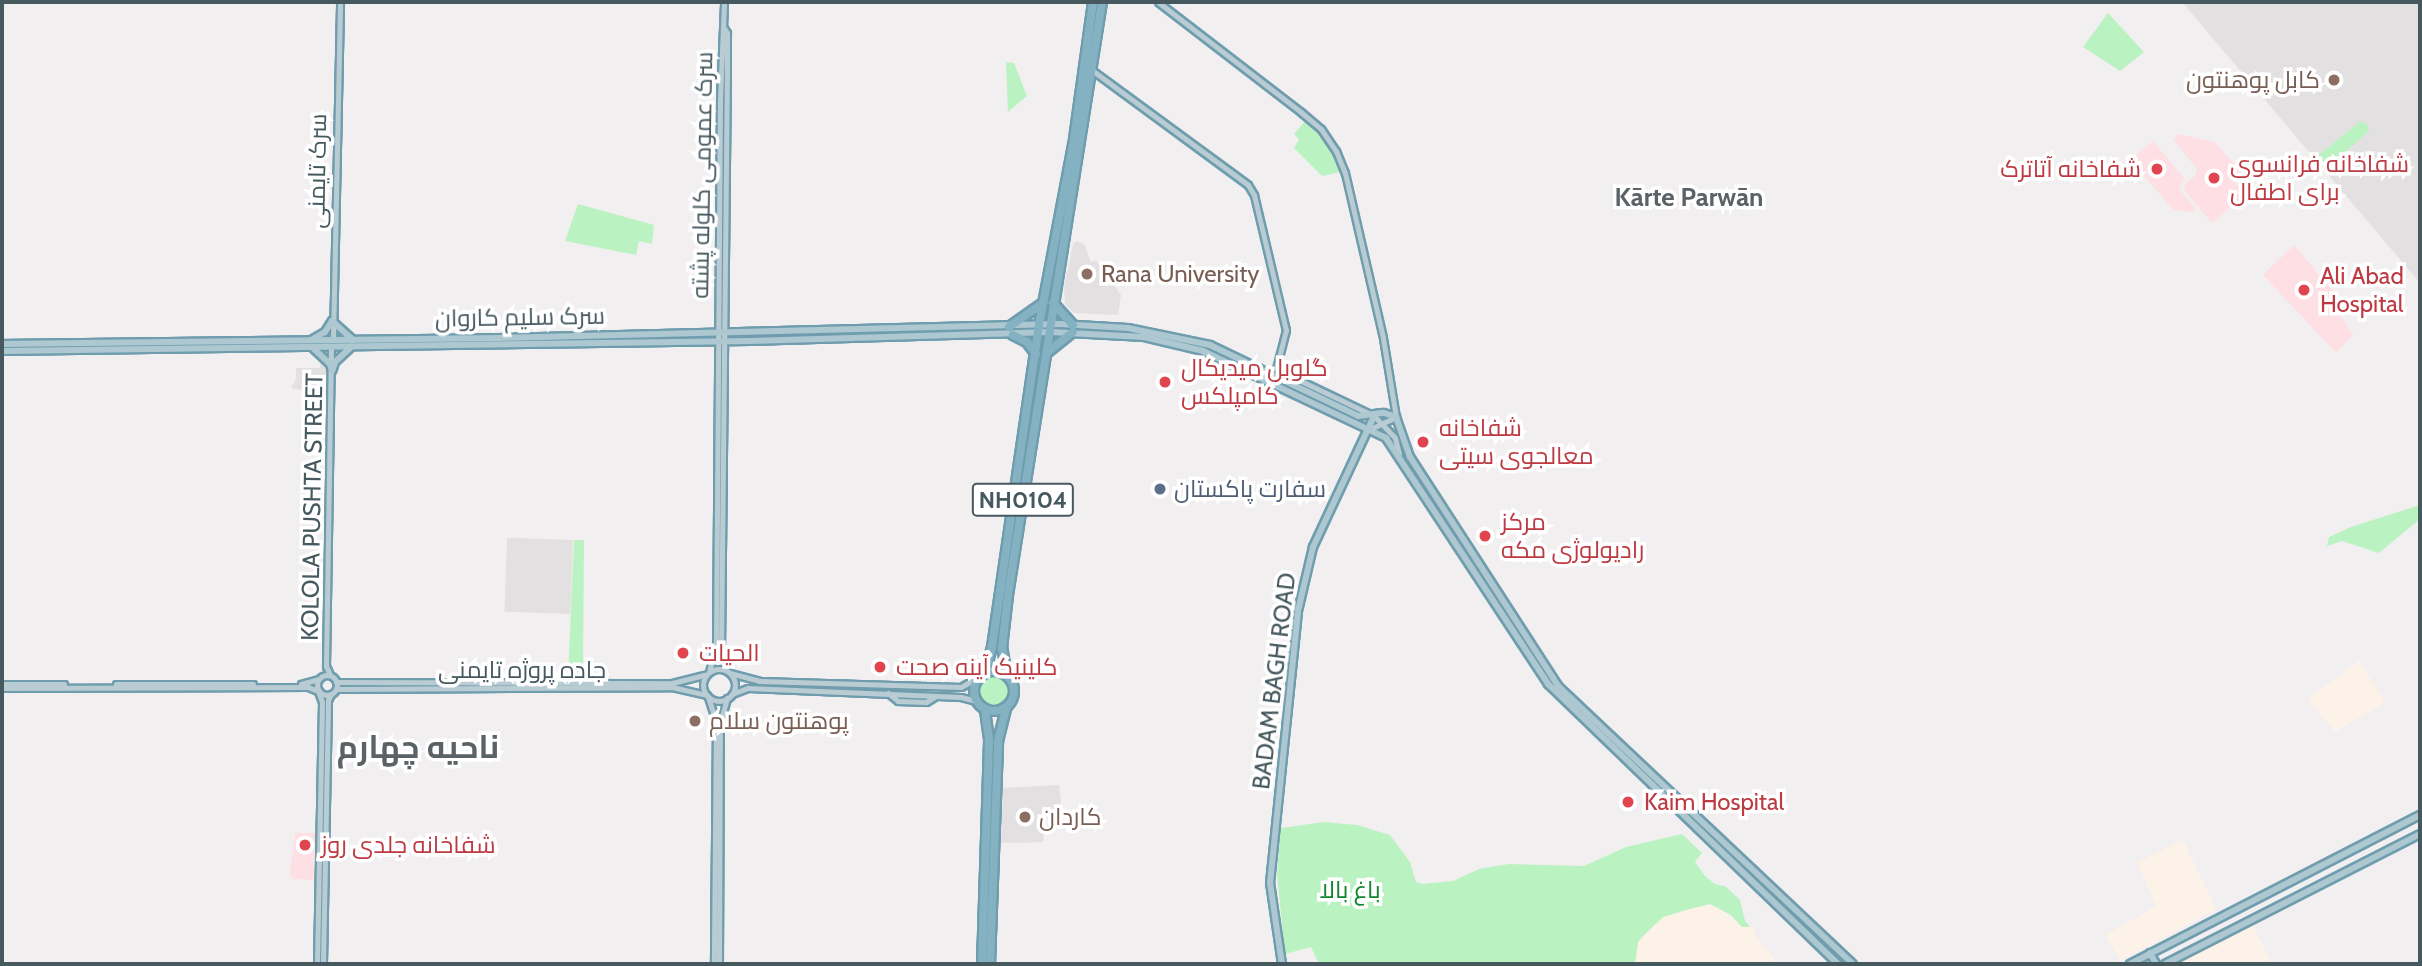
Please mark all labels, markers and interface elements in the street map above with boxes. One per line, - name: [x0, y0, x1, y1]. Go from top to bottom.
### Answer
- street label: سرک عمومی کلوله پشته: [685, 51, 719, 299]
- place label: کابل پوهنتون: [2186, 66, 2320, 94]
- marker: کابل پوهنتون: [2326, 72, 2342, 88]
- street label: سرک تایمنی: [302, 113, 332, 229]
- place label: شفاخانه فرانسوی برای اطفال: [2230, 150, 2409, 206]
- place label: شفاخانه آتاترک: [2000, 155, 2141, 183]
- marker: شفاخانه آتاترک: [2147, 159, 2167, 179]
- marker: شفاخانه فرانسوی برای اطفال: [2204, 168, 2224, 188]
- district label: Kārte Parwān: [1615, 182, 1763, 214]
- place label: Rana University: [1101, 260, 1259, 288]
- place label: Ali Abad Hospital: [2320, 262, 2404, 318]
- marker: Rana University: [1079, 266, 1095, 282]
- marker: Ali Abad Hospital: [2294, 280, 2314, 300]
- street label: سرک سلیم کاروان: [435, 301, 605, 333]
- place label: گلوبل میدیکال کامپلکس: [1181, 354, 1328, 410]
- marker: گلوبل میدیکال کامپلکس: [1155, 372, 1175, 392]
- street label: KOLOLA PUSHTA STREET: [295, 373, 329, 641]
- place label: شفاخانه معالجوی سیتی: [1439, 414, 1594, 470]
- marker: شفاخانه معالجوی سیتی: [1413, 432, 1433, 452]
- place label: سفارت پاکستان: [1174, 475, 1326, 503]
- road number: NH0104: [970, 480, 1076, 520]
- marker: سفارت پاکستان: [1152, 481, 1168, 497]
- place label: مرکز رادیولوژی مکه: [1501, 508, 1644, 564]
- marker: مرکز رادیولوژی مکه: [1475, 526, 1495, 546]
- street label: BADAM BAGH ROAD: [1246, 571, 1302, 791]
- place label: الحیات: [699, 639, 760, 667]
- marker: الحیات: [673, 643, 693, 663]
- place label: کلینیک آینه صحت: [896, 653, 1057, 681]
- street label: جاده پروژه تایمنی: [438, 656, 606, 684]
- marker: کلینیک آینه صحت: [870, 657, 890, 677]
- place label: پوهنتون سلام: [709, 707, 849, 735]
- marker: پوهنتون سلام: [687, 713, 703, 729]
- district label: ناحیه چهارم: [337, 728, 499, 766]
- place label: Kaim Hospital: [1644, 788, 1784, 816]
- marker: Kaim Hospital: [1618, 792, 1638, 812]
- place label: کاردان: [1039, 803, 1101, 831]
- marker: کاردان: [1017, 809, 1033, 825]
- place label: شفاخانه جلدی روز: [321, 831, 495, 859]
- marker: شفاخانه جلدی روز: [295, 835, 315, 855]
- park label: باغ بالا: [1319, 876, 1381, 904]

